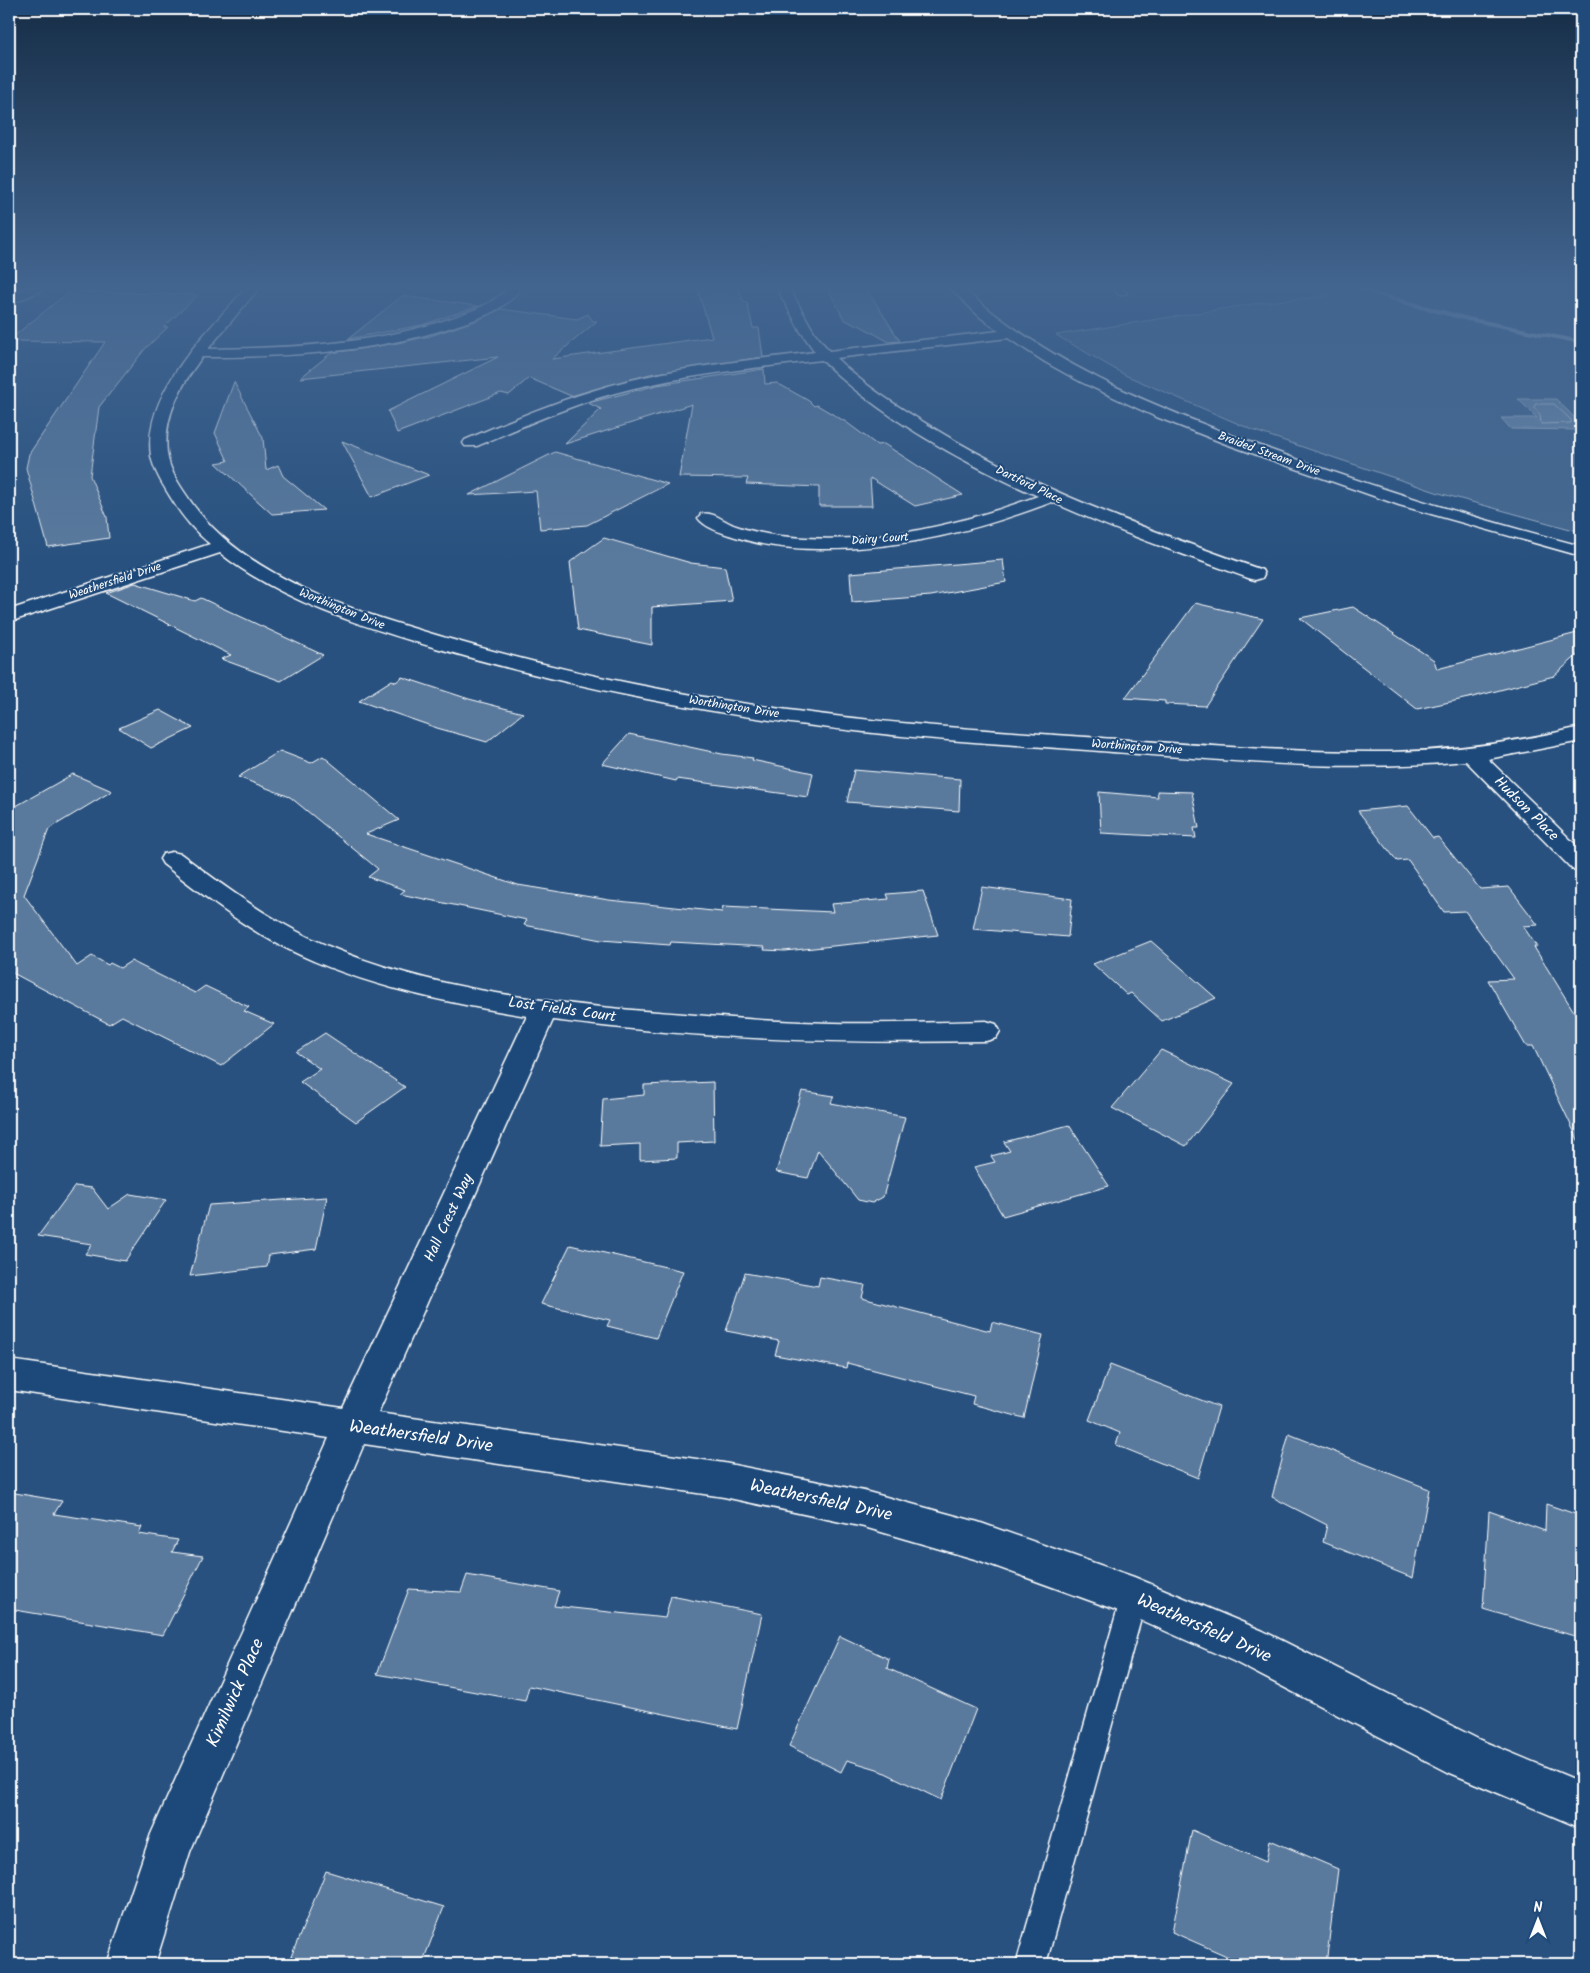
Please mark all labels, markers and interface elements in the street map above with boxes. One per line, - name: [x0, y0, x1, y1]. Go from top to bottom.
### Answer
- street label: Braided Stream Drive: [1215, 427, 1323, 482]
- street label: Dartford Place: [992, 461, 1066, 510]
- street label: Dairy Court: [851, 527, 910, 550]
- street label: Weathersfield Drive: [66, 557, 164, 605]
- street label: Worthington Drive: [296, 583, 388, 635]
- street label: Worthington Drive: [688, 690, 781, 724]
- street label: Worthington Drive: [1091, 734, 1184, 760]
- street label: Hudson Place: [1488, 771, 1564, 847]
- street label: Lost Fields Court: [507, 991, 618, 1029]
- street label: Hall Crest Way: [418, 1169, 480, 1266]
- street label: Weathersfield Drive: [347, 1413, 495, 1461]
- street label: Weathersfield Drive: [747, 1472, 895, 1530]
- street label: Weathersfield Drive: [1132, 1586, 1276, 1672]
- street label: Kimilwick Place: [199, 1634, 273, 1752]
- north arrow: [1512, 1896, 1562, 1946]
- text: N: [1534, 1897, 1543, 1919]

